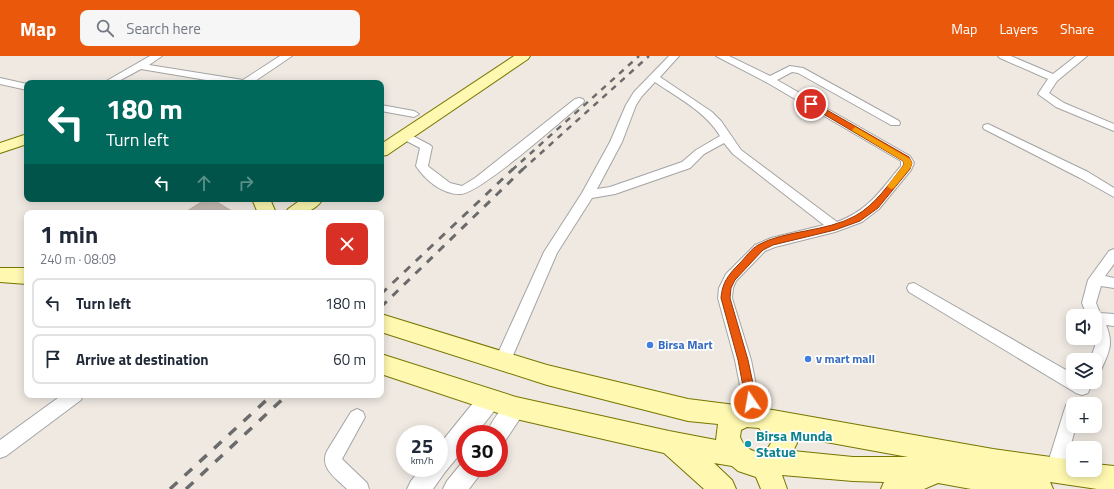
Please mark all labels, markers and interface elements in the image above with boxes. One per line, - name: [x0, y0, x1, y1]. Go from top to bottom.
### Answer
- search box: [80, 10, 360, 46]
- text: Map: [20, 14, 56, 43]
- icon: search: [94, 17, 116, 39]
- text: Search here: [126, 17, 201, 40]
- text: Map: [951, 18, 977, 39]
- text: Layers: [999, 18, 1038, 39]
- text: Share: [1060, 18, 1094, 39]
- text: 180 m: [106, 87, 183, 130]
- pin: [794, 87, 828, 121]
- icon: arrive: [800, 93, 822, 115]
- icon: left: [40, 96, 92, 148]
- text: Turn left: [106, 126, 169, 153]
- icon: left: [151, 172, 173, 194]
- icon: ahead: [193, 172, 215, 194]
- icon: right: [235, 172, 257, 194]
- text: 1 min: [40, 216, 98, 252]
- button: close: [326, 223, 368, 265]
- text: 240 m · 08:09: [40, 249, 116, 269]
- icon: left: [42, 292, 64, 314]
- text: Turn left: [76, 292, 131, 315]
- text: 180 m: [325, 292, 366, 315]
- map controls: [1066, 309, 1102, 477]
- button: sound: [1066, 309, 1102, 345]
- place label: Birsa Mart: [658, 335, 713, 354]
- marker: Birsa Mart: [645, 340, 655, 350]
- icon: arrive: [42, 348, 64, 370]
- text: Arrive at destination: [76, 348, 209, 371]
- text: 60 m: [333, 348, 366, 371]
- place label: v mart mall: [816, 349, 875, 368]
- button: layers: [1066, 353, 1102, 389]
- marker: v mart mall: [803, 354, 813, 364]
- position arrow: [730, 381, 772, 423]
- button: +: [1066, 397, 1102, 433]
- speed limit sign: 30: [456, 425, 508, 477]
- place label: Birsa Munda Statue: [756, 425, 833, 462]
- text: 25: [411, 430, 433, 461]
- marker: Birsa Munda Statue: [743, 439, 753, 449]
- button: −: [1066, 441, 1102, 477]
- text: km/h: [411, 453, 433, 468]

